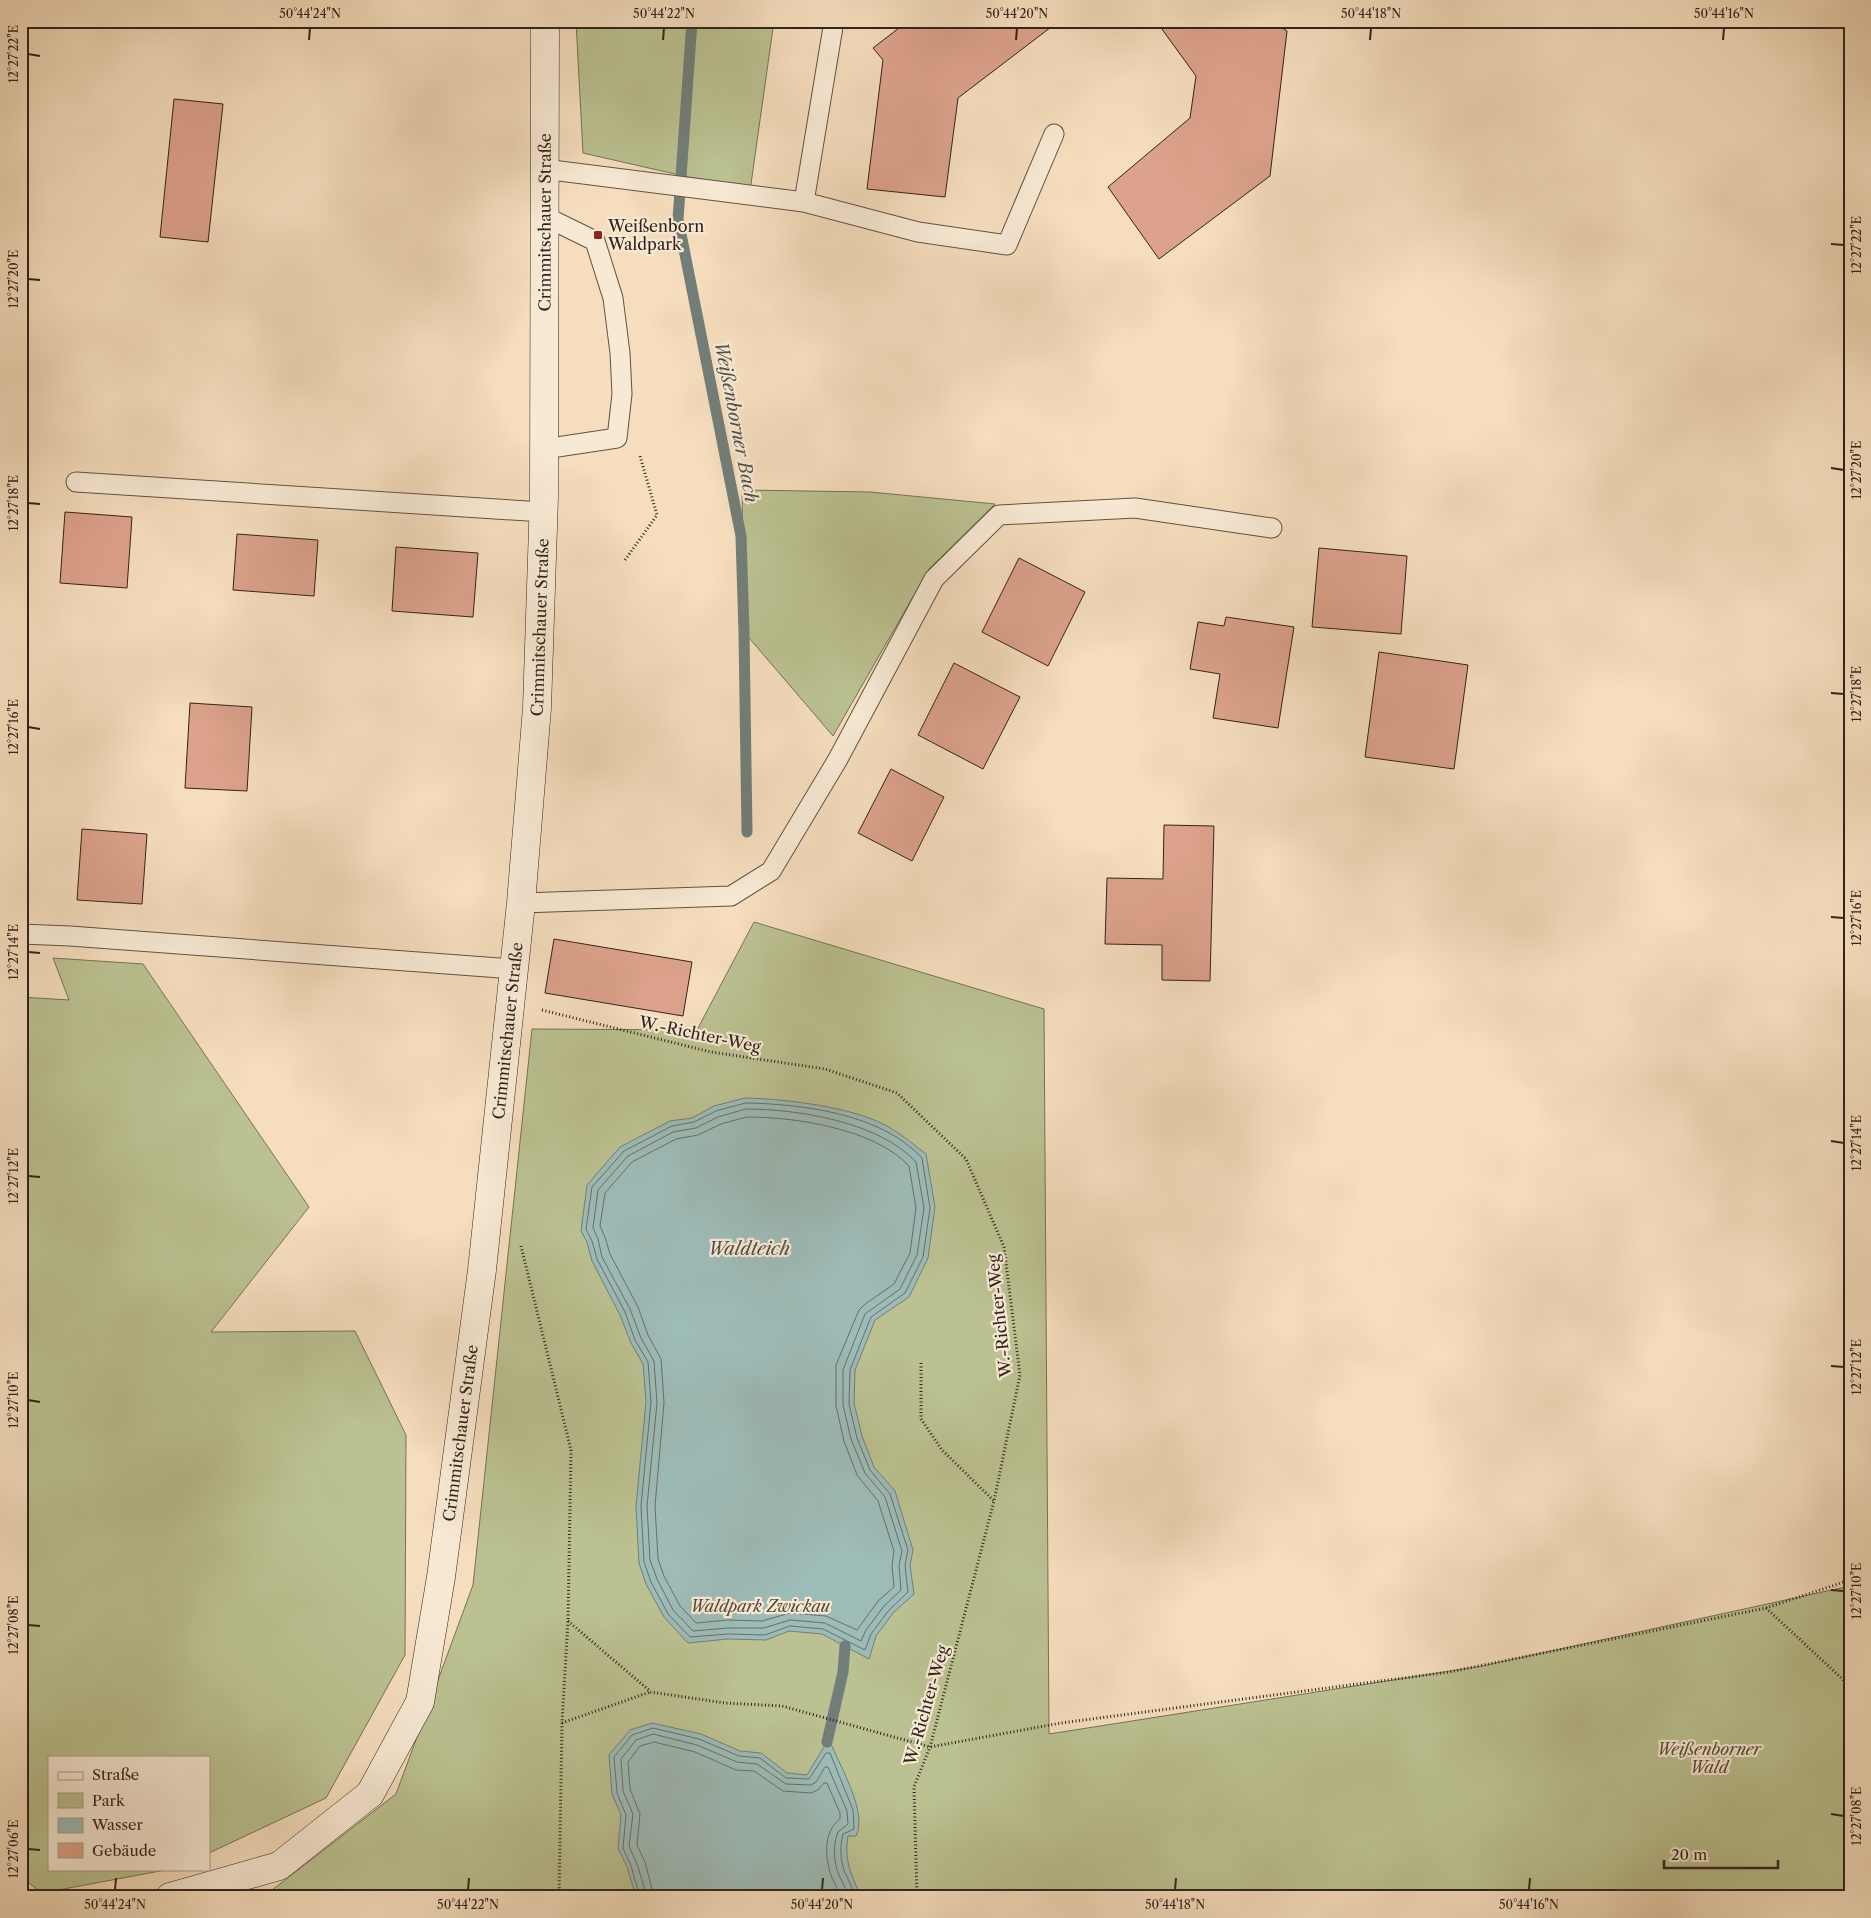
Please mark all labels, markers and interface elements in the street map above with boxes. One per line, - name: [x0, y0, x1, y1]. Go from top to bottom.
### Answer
- text: 50°44'24"N: [279, 6, 341, 21]
- text: 50°44'22"N: [633, 6, 695, 21]
- text: 50°44'20"N: [986, 6, 1048, 21]
- text: 50°44'18"N: [1341, 6, 1401, 21]
- text: 50°44'16"N: [1694, 6, 1754, 21]
- text: 12°27'22"E: [6, 25, 21, 83]
- street label: Crimmitschauer Straße: [534, 133, 555, 311]
- place label: Weißenborn Waldpark: [607, 216, 704, 254]
- text: 12°27'22"E: [1849, 216, 1864, 274]
- marker: Weißenborn Waldpark: [592, 229, 604, 241]
- text: 12°27'20"E: [6, 250, 21, 308]
- water label: Weißenborner Bach: [710, 339, 762, 505]
- text: 12°27'20"E: [1849, 441, 1864, 499]
- text: 12°27'18"E: [6, 475, 21, 531]
- street label: Crimmitschauer Straße: [526, 538, 553, 717]
- text: 12°27'18"E: [1849, 666, 1864, 722]
- text: 12°27'16"E: [6, 699, 21, 755]
- text: 12°27'16"E: [1849, 890, 1864, 946]
- text: 12°27'14"E: [6, 924, 21, 980]
- street label: Crimmitschauer Straße: [488, 941, 527, 1121]
- street label: W.-Richter-Weg: [637, 1011, 763, 1057]
- text: 12°27'14"E: [1849, 1115, 1864, 1171]
- text: 12°27'12"E: [6, 1148, 21, 1204]
- water label: Waldteich: [708, 1238, 790, 1260]
- street label: W.-Richter-Weg: [983, 1253, 1016, 1379]
- text: 12°27'12"E: [1849, 1339, 1864, 1395]
- street label: Crimmitschauer Straße: [439, 1343, 482, 1523]
- text: 12°27'10"E: [6, 1372, 21, 1428]
- text: 12°27'10"E: [1849, 1563, 1864, 1619]
- text: 12°27'08"E: [6, 1596, 21, 1654]
- park label: Waldpark Zwickau: [690, 1596, 830, 1616]
- street label: W.-Richter-Weg: [899, 1642, 953, 1768]
- park label: Weißenborner Wald: [1657, 1739, 1763, 1777]
- legend: [48, 1756, 210, 1870]
- text: Straße: [92, 1765, 139, 1784]
- text: 12°27'08"E: [1849, 1787, 1864, 1845]
- text: Park: [92, 1791, 126, 1810]
- text: Wasser: [91, 1815, 143, 1834]
- text: 12°27'06"E: [6, 1820, 21, 1878]
- scale bar: [1664, 1838, 1777, 1870]
- text: Gebäude: [92, 1841, 156, 1860]
- text: 20 m: [1671, 1845, 1707, 1864]
- text: 50°44'24"N: [84, 1897, 146, 1912]
- text: 50°44'22"N: [437, 1897, 499, 1912]
- text: 50°44'20"N: [791, 1897, 853, 1912]
- text: 50°44'18"N: [1145, 1897, 1205, 1912]
- text: 50°44'16"N: [1499, 1897, 1559, 1912]

